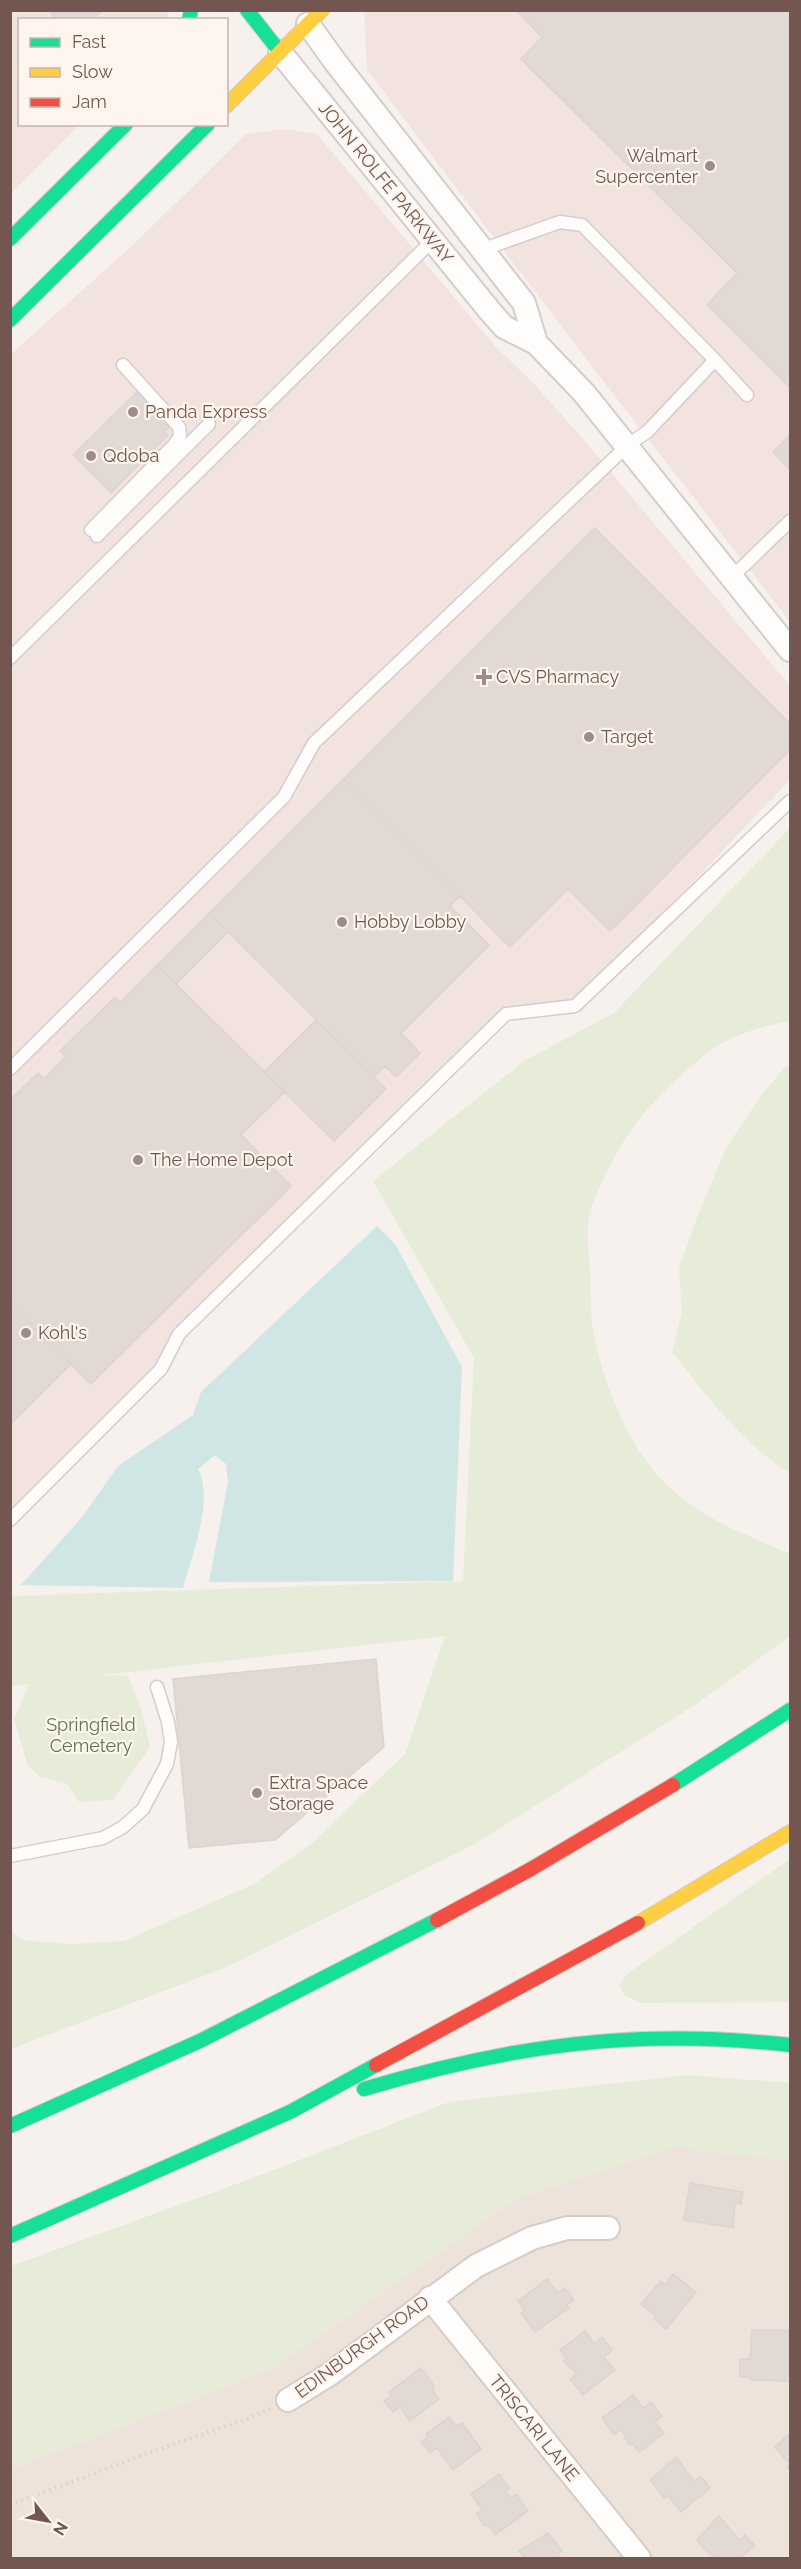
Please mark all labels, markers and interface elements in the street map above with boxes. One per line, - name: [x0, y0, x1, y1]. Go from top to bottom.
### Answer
- legend: [18, 18, 228, 126]
- text: Fast: [72, 31, 106, 52]
- text: Slow: [72, 61, 113, 82]
- text: Jam: [72, 91, 107, 112]
- street label: JOHN ROLFE PARKWAY: [315, 98, 458, 268]
- place label: Walmart Supercenter: [595, 145, 699, 187]
- marker: Walmart Supercenter: [703, 159, 717, 173]
- place label: Panda Express: [145, 401, 267, 422]
- marker: Panda Express: [126, 405, 140, 419]
- place label: Qdoba: [103, 445, 159, 466]
- marker: Qdoba: [84, 449, 98, 463]
- place label: CVS Pharmacy: [496, 666, 619, 687]
- marker: CVS Pharmacy: [477, 670, 491, 684]
- place label: Target: [601, 726, 654, 747]
- marker: Target: [582, 730, 596, 744]
- place label: Hobby Lobby: [354, 911, 466, 932]
- marker: Hobby Lobby: [335, 915, 349, 929]
- place label: The Home Depot: [150, 1149, 293, 1170]
- marker: The Home Depot: [131, 1153, 145, 1167]
- place label: Kohl's: [38, 1322, 87, 1343]
- marker: Kohl's: [19, 1326, 33, 1340]
- park label: Springfield Cemetery: [46, 1714, 136, 1756]
- place label: Extra Space Storage: [269, 1772, 368, 1814]
- marker: Extra Space Storage: [250, 1786, 264, 1800]
- street label: EDINBURGH ROAD: [291, 2291, 433, 2402]
- street label: TRISCARI LANE: [485, 2370, 584, 2485]
- north arrow: [18, 2491, 78, 2551]
- text: N: [49, 2518, 72, 2539]

